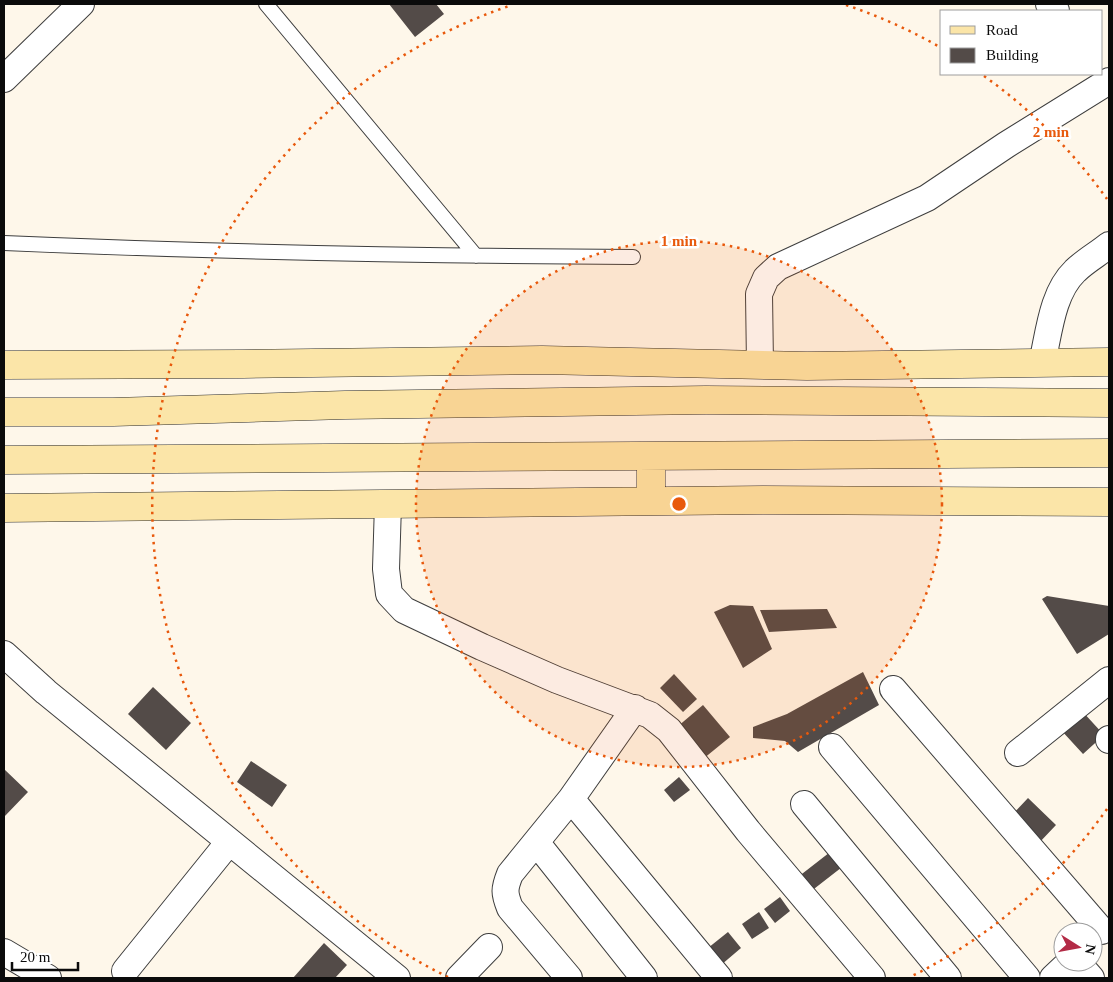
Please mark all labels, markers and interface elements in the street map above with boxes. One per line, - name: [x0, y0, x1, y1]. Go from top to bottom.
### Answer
- legend: [940, 10, 1103, 75]
- text: Road: [986, 22, 1018, 38]
- text: Building: [986, 47, 1039, 63]
- text: 2 min: [1033, 124, 1070, 140]
- text: 1 min: [661, 233, 698, 249]
- centre of rings: [670, 495, 688, 513]
- north arrow: [1053, 922, 1103, 972]
- scale bar: [12, 940, 79, 972]
- text: N: [1082, 943, 1099, 956]
- text: 20 m: [20, 949, 51, 965]

